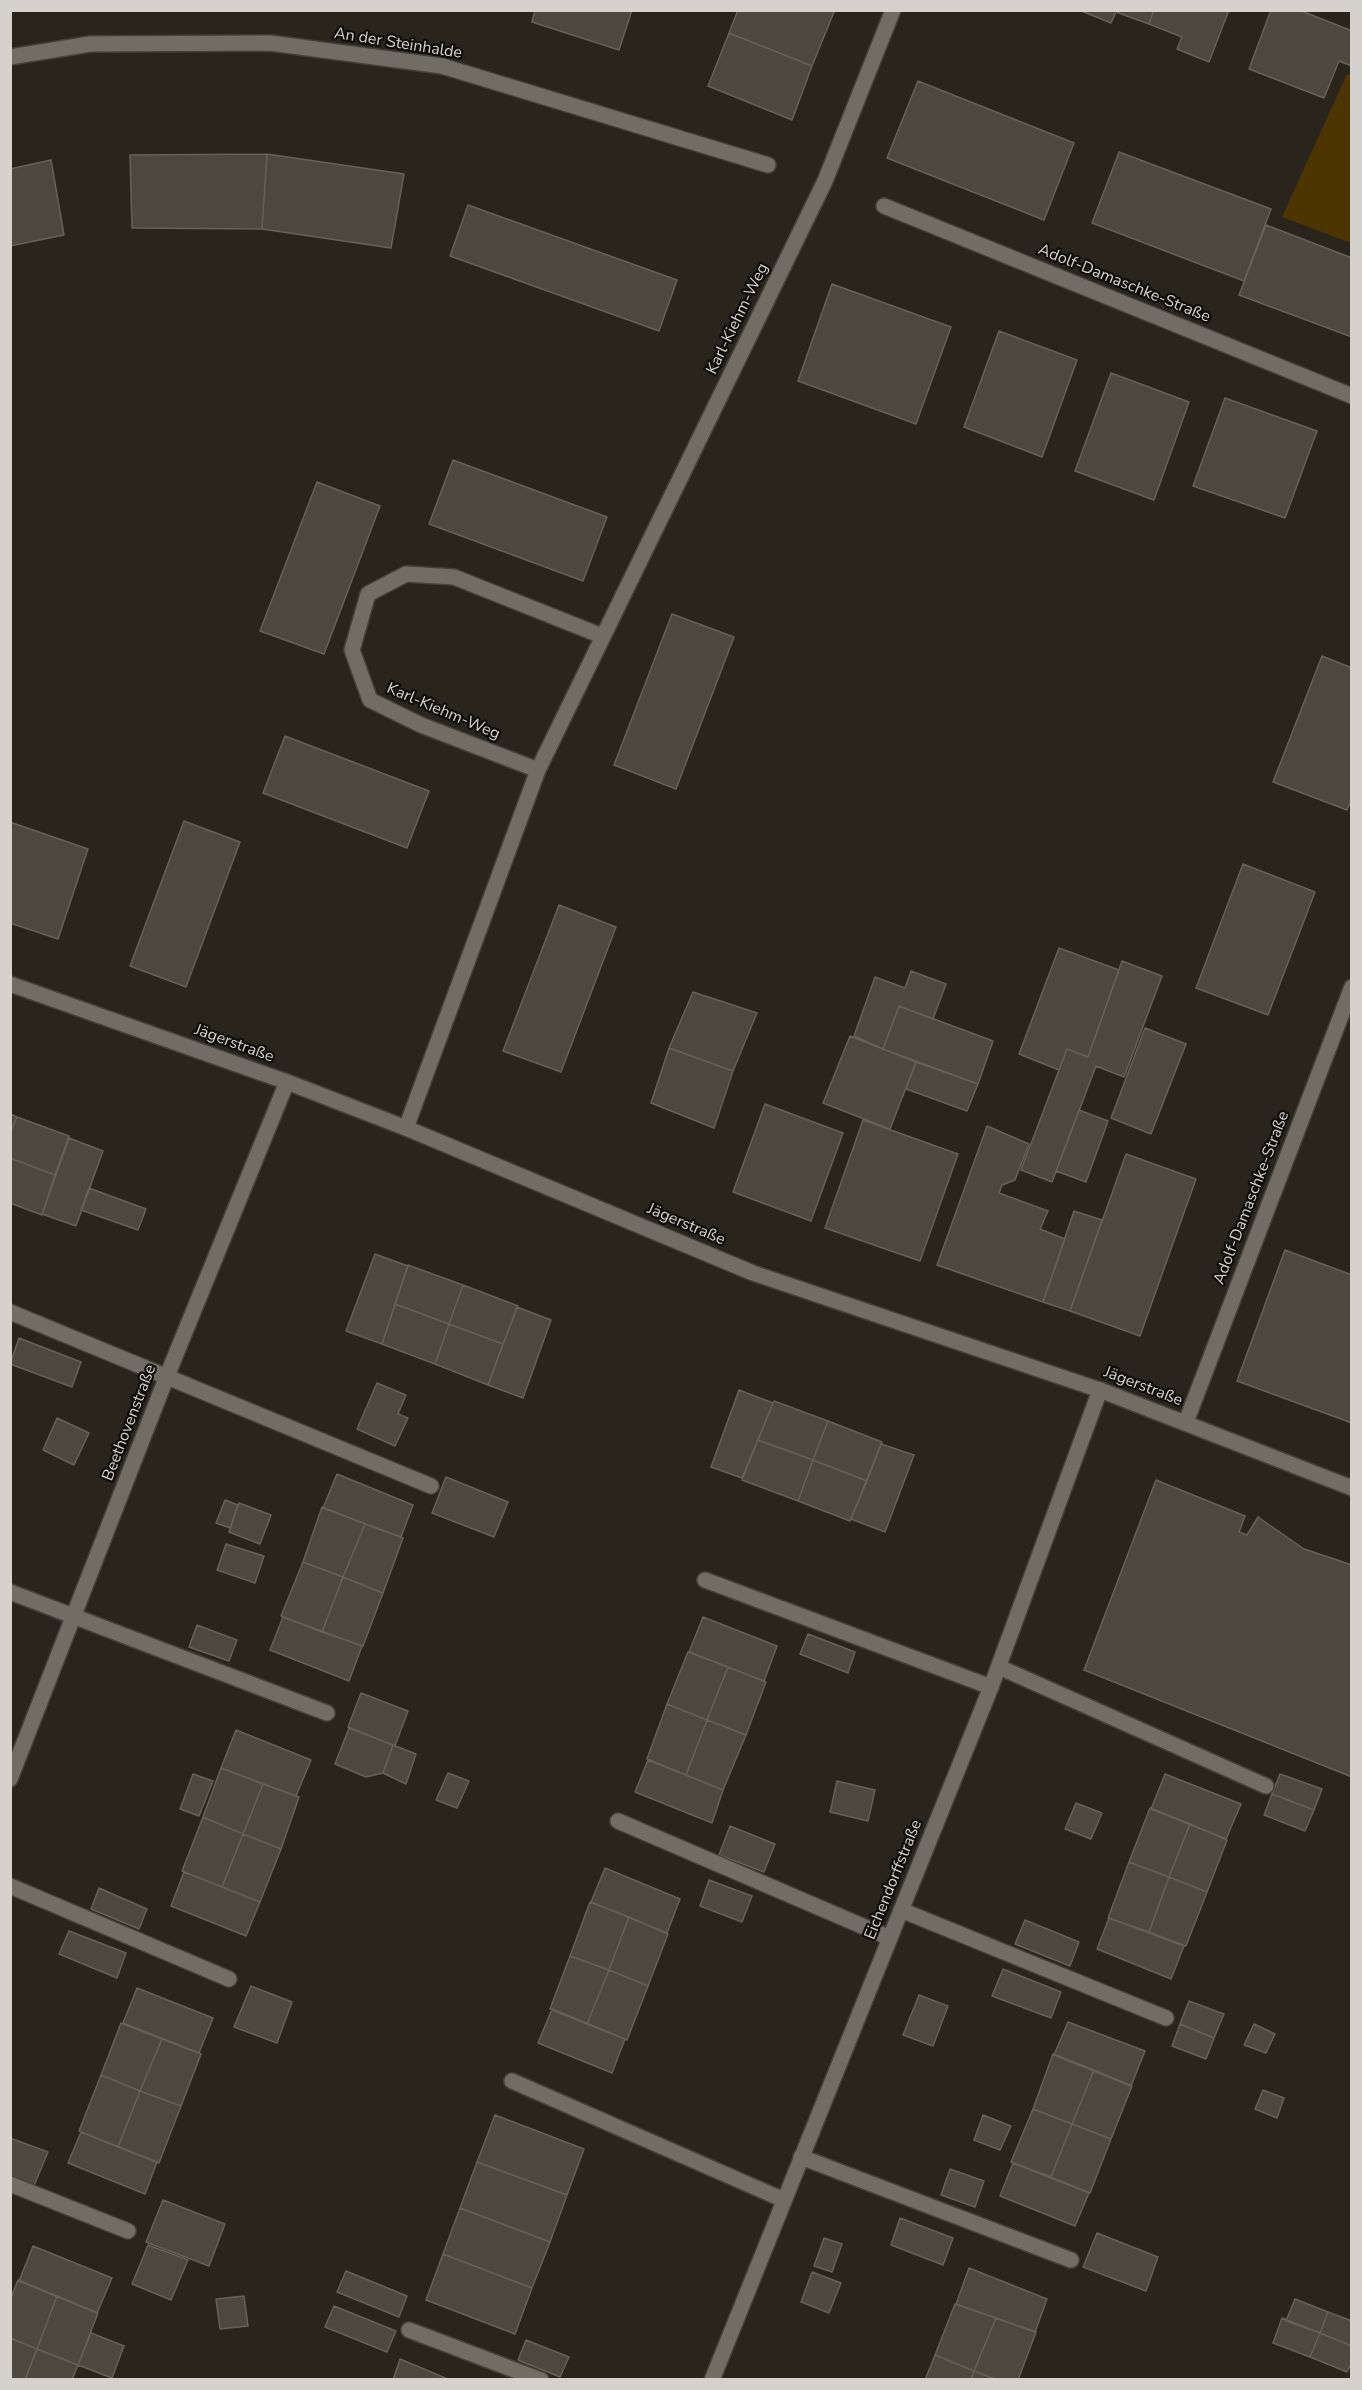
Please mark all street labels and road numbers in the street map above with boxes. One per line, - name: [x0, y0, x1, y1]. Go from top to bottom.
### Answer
- street label: An der Steinhalde: [333, 24, 463, 64]
- street label: Adolf-Damaschke-Straße: [1035, 241, 1213, 327]
- street label: Karl-Kiehm-Weg: [703, 260, 773, 378]
- street label: Karl-Kiehm-Weg: [383, 679, 503, 745]
- street label: Jägerstraße: [192, 1021, 276, 1067]
- street label: Adolf-Damaschke-Straße: [1210, 1109, 1294, 1287]
- street label: Jägerstraße: [644, 1200, 728, 1250]
- street label: Beethovenstraße: [99, 1362, 161, 1484]
- street label: Jägerstraße: [1101, 1363, 1185, 1411]
- street label: Eichendorffstraße: [861, 1817, 927, 1943]

